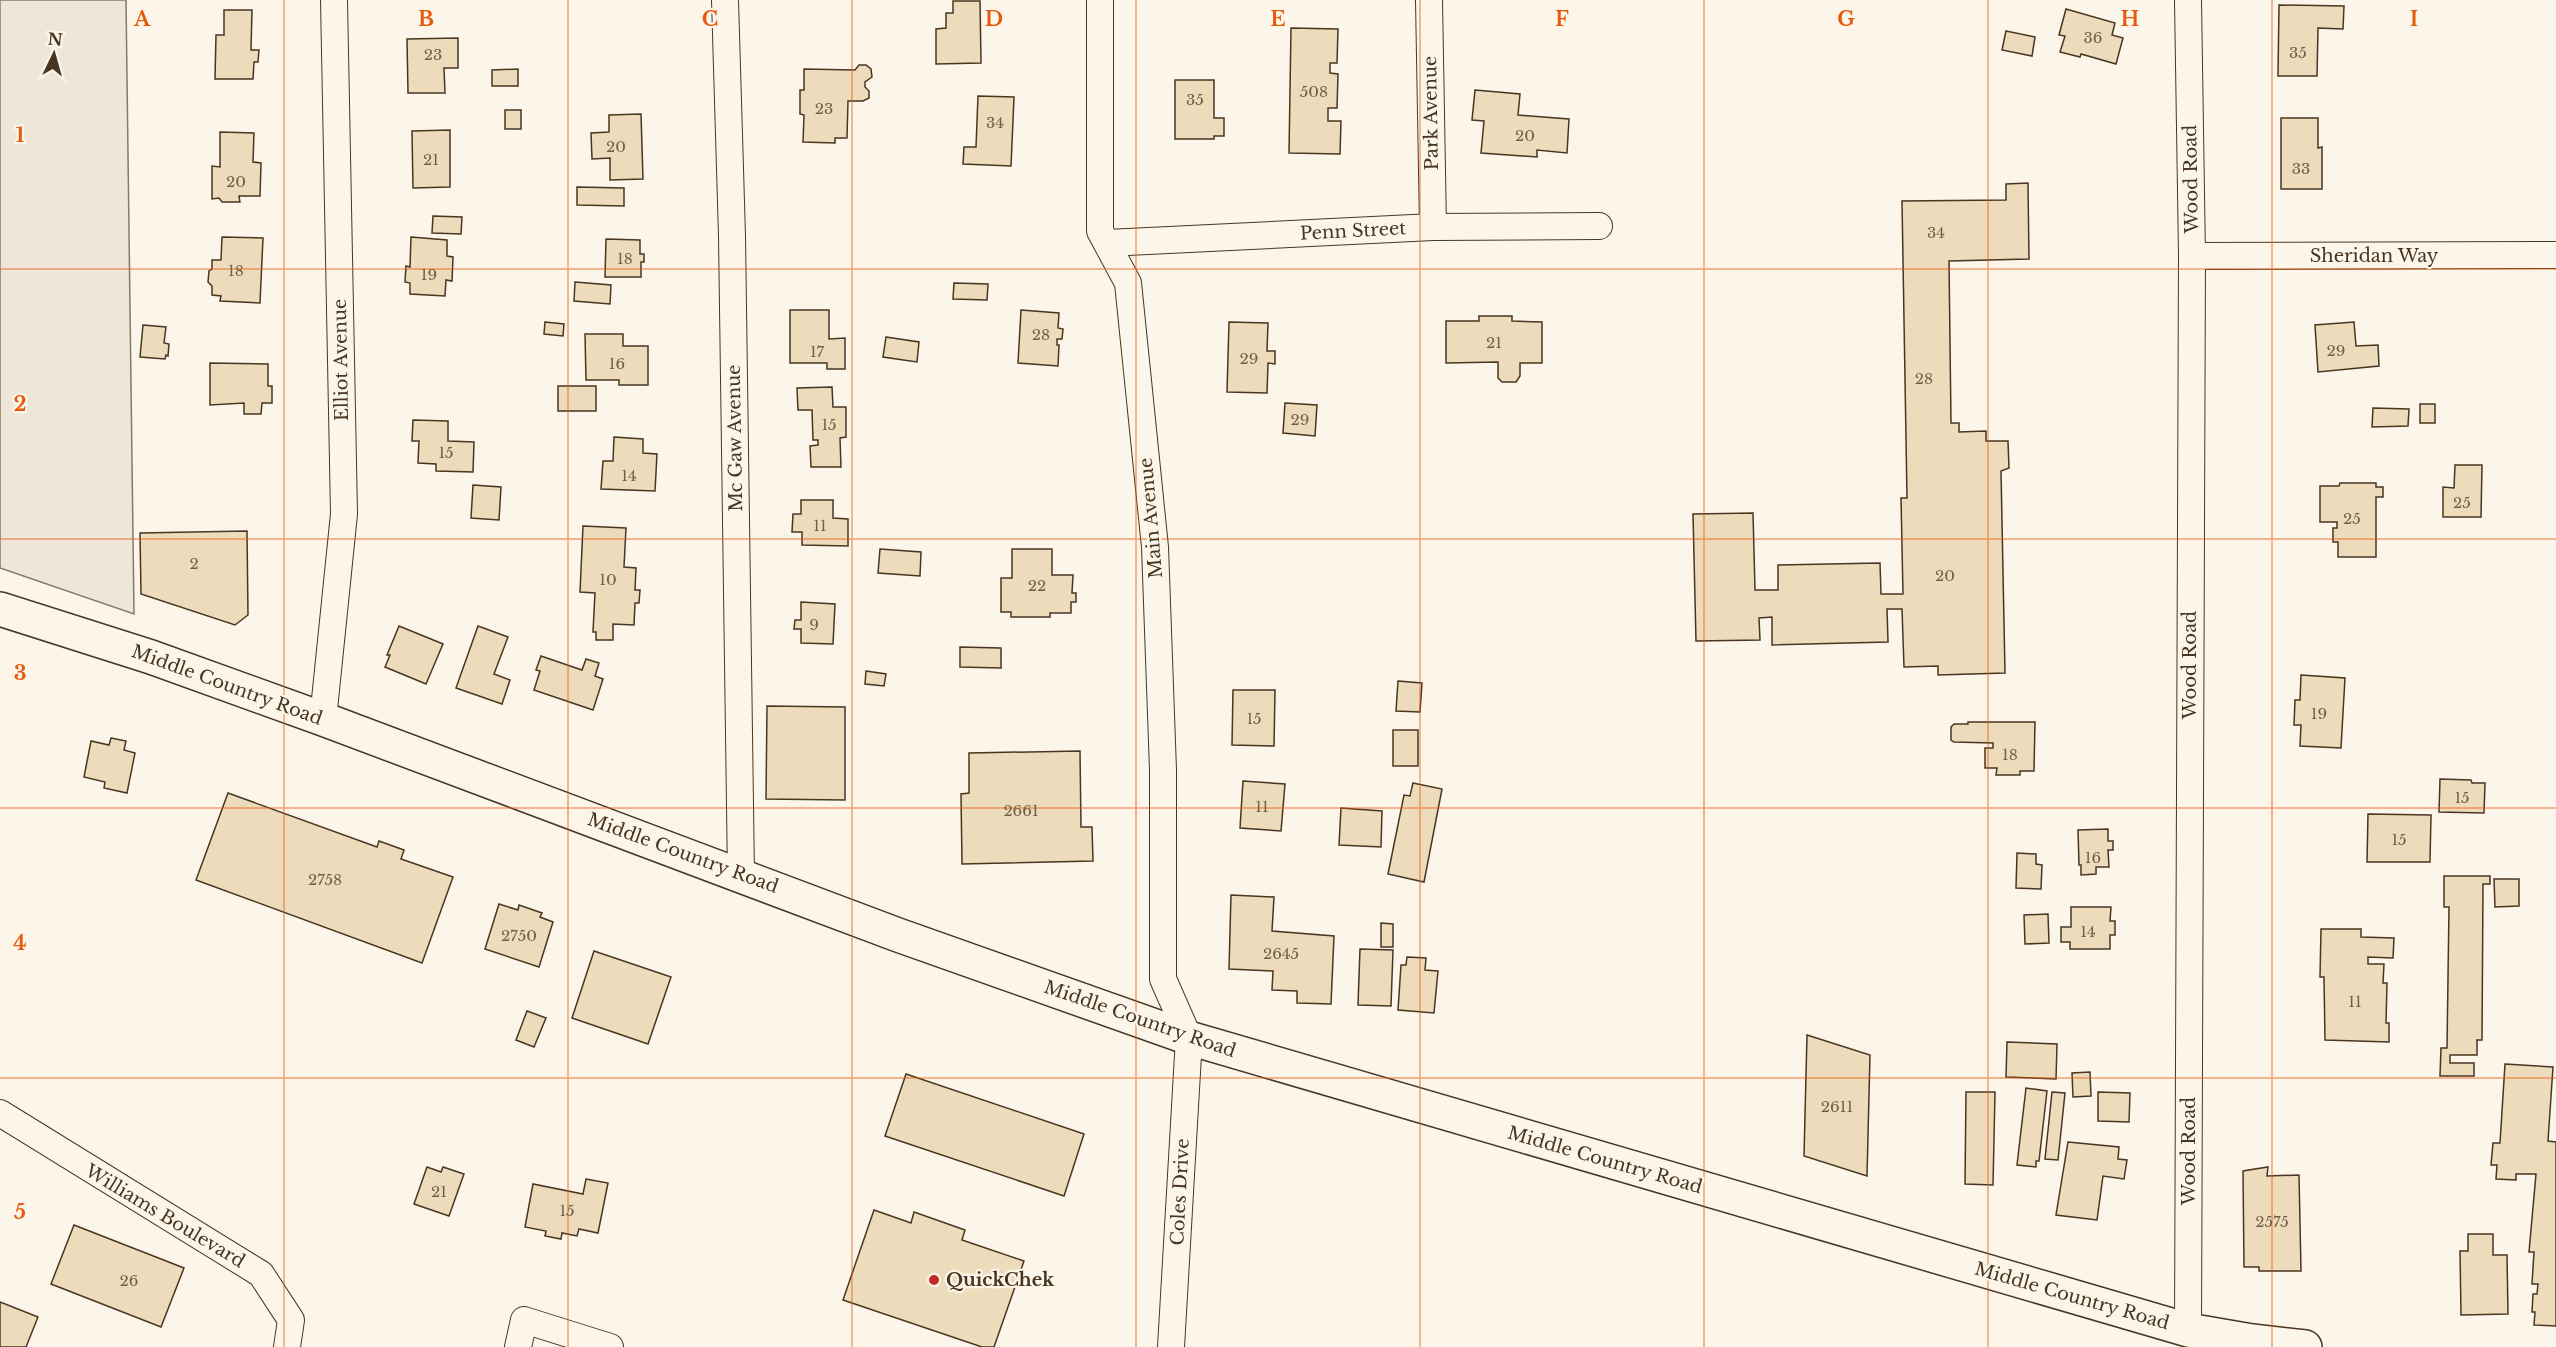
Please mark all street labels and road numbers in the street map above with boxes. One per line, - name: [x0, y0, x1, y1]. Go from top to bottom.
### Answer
- street label: Park Avenue: [1419, 56, 1443, 170]
- street label: Wood Road: [2179, 125, 2203, 234]
- street label: Penn Street: [1299, 217, 1407, 245]
- street label: Sheridan Way: [2310, 245, 2439, 267]
- street label: Elliot Avenue: [329, 299, 353, 421]
- street label: Mc Gaw Avenue: [723, 364, 747, 512]
- street label: Main Avenue: [1135, 457, 1167, 579]
- street label: Wood Road: [2179, 611, 2201, 720]
- street label: Middle Country Road: [129, 640, 325, 730]
- street label: Middle Country Road: [585, 808, 781, 898]
- street label: Middle Country Road: [1041, 976, 1239, 1062]
- street label: Wood Road: [2178, 1097, 2200, 1206]
- street label: Middle Country Road: [1505, 1122, 1705, 1198]
- street label: Coles Drive: [1166, 1138, 1194, 1246]
- street label: Williams Boulevard: [80, 1159, 249, 1272]
- street label: Middle Country Road: [1972, 1258, 2172, 1334]

